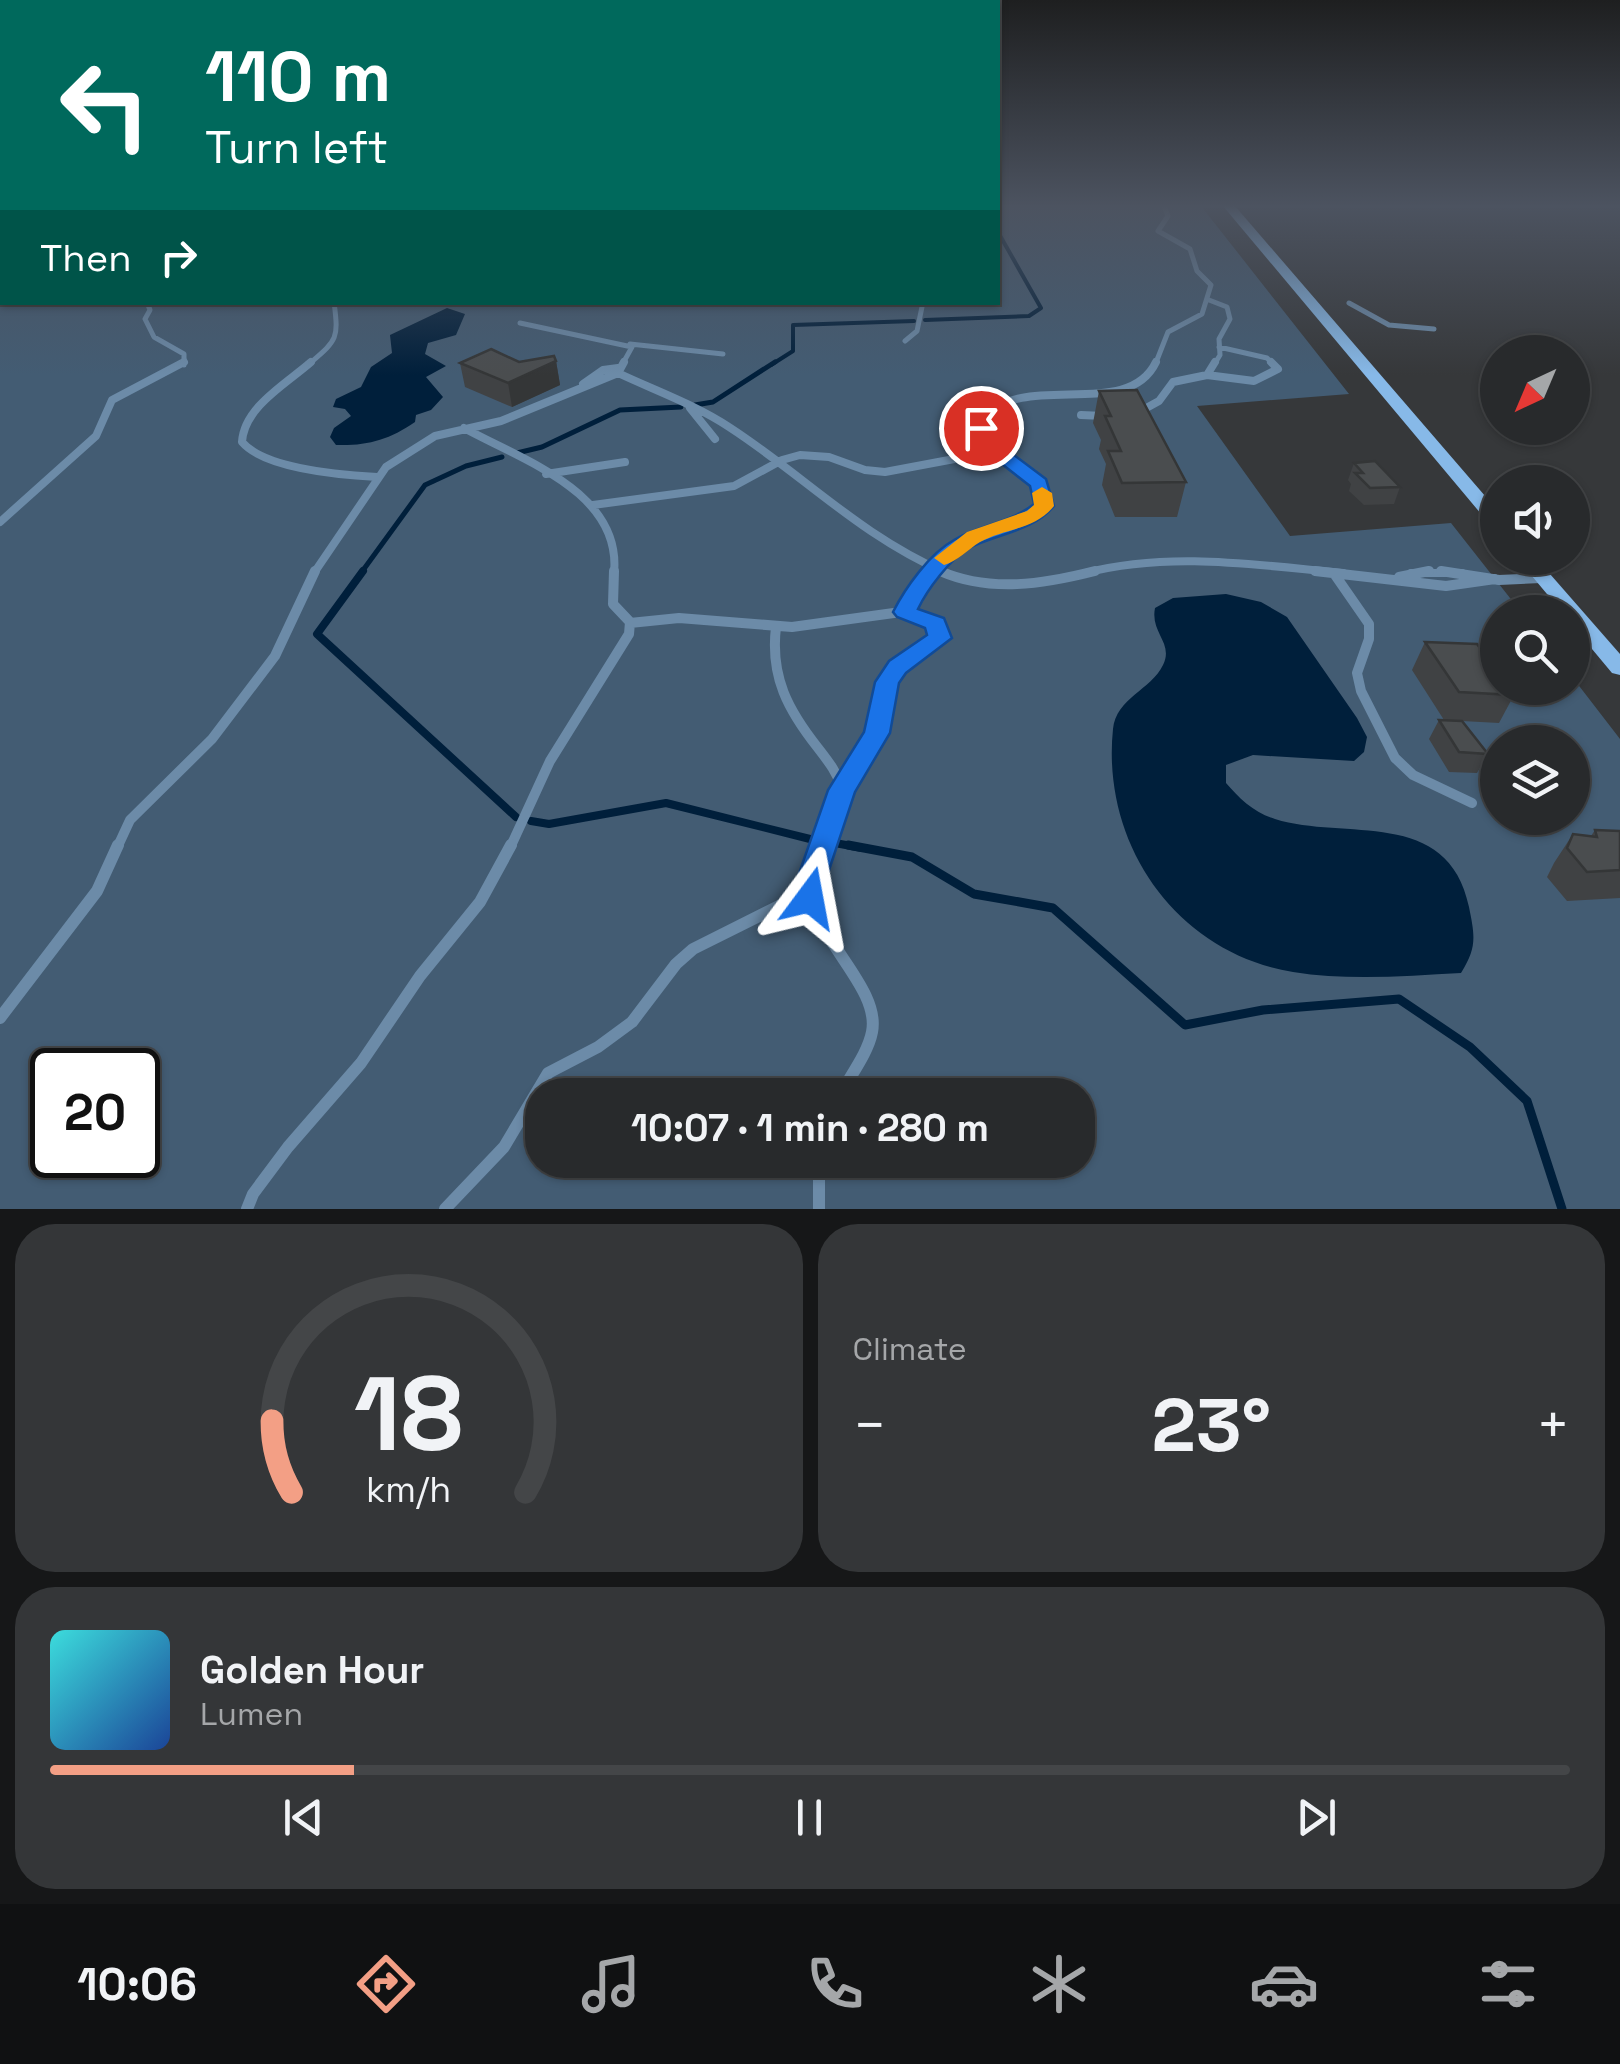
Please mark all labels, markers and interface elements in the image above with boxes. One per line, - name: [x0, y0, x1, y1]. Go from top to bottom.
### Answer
- text: 110 m: [205, 32, 391, 121]
- icon: left: [40, 40, 170, 170]
- text: Turn left: [205, 119, 388, 176]
- icon: right: [151, 230, 206, 285]
- text: Then: [40, 234, 131, 282]
- north arrow: [1480, 335, 1590, 445]
- map controls: [1480, 335, 1590, 835]
- pin: [939, 386, 1024, 471]
- icon: arrive: [954, 401, 1009, 456]
- button: sound: [1480, 465, 1590, 575]
- button: search: [1480, 595, 1590, 705]
- button: layers: [1480, 725, 1590, 835]
- position arrow: [758, 846, 862, 950]
- speed limit sign: 20: [30, 1048, 160, 1178]
- text: 10:07 · 1 min · 280 m: [631, 1104, 989, 1152]
- text: Climate: [853, 1329, 967, 1369]
- text: 18: [354, 1348, 463, 1480]
- text: 23°: [1151, 1377, 1271, 1473]
- text: −: [853, 1390, 887, 1460]
- text: +: [1536, 1390, 1570, 1460]
- text: km/h: [366, 1467, 451, 1512]
- text: Golden Hour: [200, 1646, 424, 1694]
- text: Lumen: [200, 1694, 303, 1734]
- icon: previous: [276, 1790, 331, 1845]
- icon: pause: [782, 1790, 837, 1845]
- icon: next: [1289, 1790, 1344, 1845]
- icon: directions: [351, 1949, 421, 2019]
- icon: music: [576, 1949, 646, 2019]
- icon: phone: [800, 1949, 870, 2019]
- icon: climate: [1024, 1949, 1094, 2019]
- icon: car: [1249, 1949, 1319, 2019]
- icon: filters: [1473, 1949, 1543, 2019]
- text: 10:06: [77, 1956, 197, 2013]

